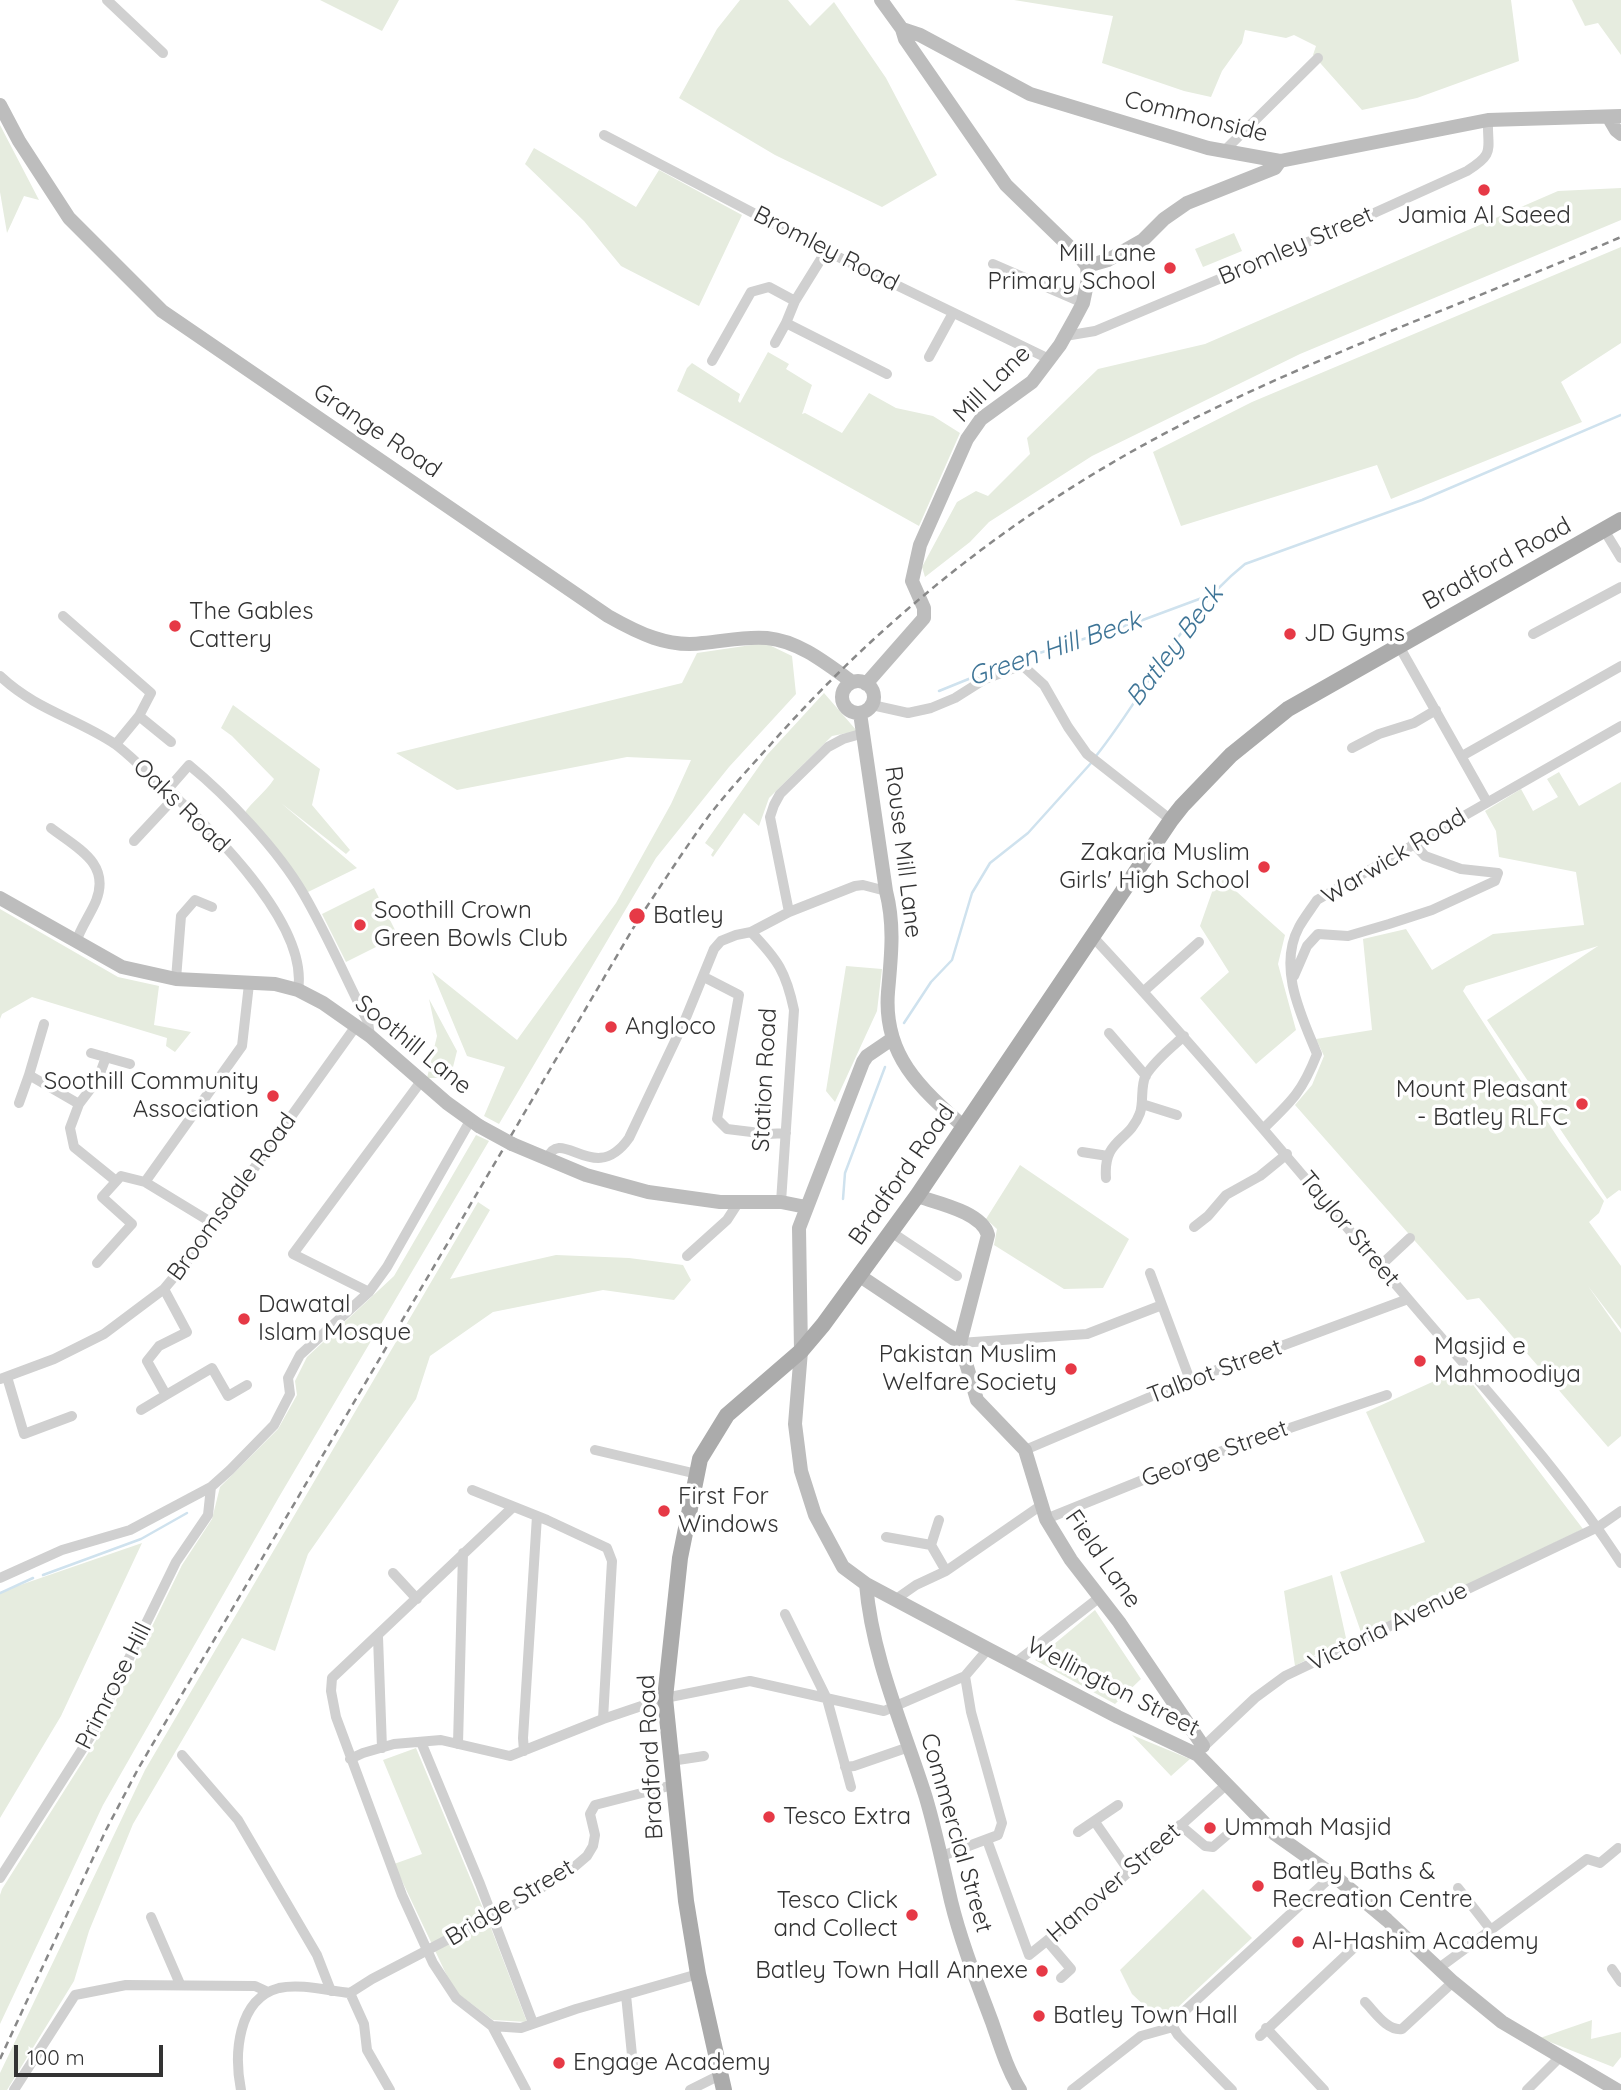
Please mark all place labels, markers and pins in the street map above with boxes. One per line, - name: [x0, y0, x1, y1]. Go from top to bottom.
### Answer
- marker: Jamia Al Saeed: [1476, 182, 1492, 198]
- place label: Jamia Al Saeed: [1397, 202, 1571, 230]
- place label: Mill Lane Primary School: [987, 240, 1156, 296]
- marker: Mill Lane Primary School: [1162, 260, 1178, 276]
- place label: The Gables Cattery: [189, 598, 313, 654]
- marker: The Gables Cattery: [167, 618, 183, 634]
- place label: JD Gyms: [1304, 620, 1405, 648]
- marker: JD Gyms: [1282, 626, 1298, 642]
- place label: Zakaria Muslim Girls' High School: [1059, 839, 1250, 895]
- marker: Zakaria Muslim Girls' High School: [1256, 859, 1272, 875]
- place label: Soothill Crown Green Bowls Club: [374, 897, 568, 953]
- place label: Batley: [653, 902, 724, 930]
- marker: Batley: [627, 906, 647, 926]
- marker: Soothill Crown Green Bowls Club: [352, 917, 368, 933]
- place label: Angloco: [625, 1013, 716, 1041]
- marker: Angloco: [603, 1019, 619, 1035]
- place label: Soothill Community Association: [44, 1068, 259, 1124]
- place label: Mount Pleasant - Batley RLFC: [1396, 1076, 1568, 1132]
- marker: Soothill Community Association: [265, 1088, 281, 1104]
- marker: Mount Pleasant - Batley RLFC: [1574, 1096, 1590, 1112]
- place label: Dawatal Islam Mosque: [258, 1291, 411, 1347]
- marker: Dawatal Islam Mosque: [236, 1311, 252, 1327]
- place label: Masjid e Mahmoodiya: [1434, 1333, 1581, 1389]
- place label: Pakistan Muslim Welfare Society: [879, 1341, 1057, 1397]
- marker: Masjid e Mahmoodiya: [1412, 1353, 1428, 1369]
- marker: Pakistan Muslim Welfare Society: [1063, 1361, 1079, 1377]
- place label: First For Windows: [678, 1483, 778, 1539]
- marker: First For Windows: [656, 1503, 672, 1519]
- place label: Tesco Extra: [783, 1803, 911, 1831]
- marker: Tesco Extra: [761, 1809, 777, 1825]
- place label: Ummah Masjid: [1224, 1814, 1391, 1842]
- marker: Ummah Masjid: [1202, 1820, 1218, 1836]
- place label: Batley Baths & Recreation Centre: [1272, 1858, 1473, 1914]
- marker: Batley Baths & Recreation Centre: [1250, 1878, 1266, 1894]
- place label: Tesco Click and Collect: [773, 1887, 898, 1943]
- marker: Tesco Click and Collect: [904, 1907, 920, 1923]
- place label: Al-Hashim Academy: [1312, 1928, 1539, 1956]
- marker: Al-Hashim Academy: [1290, 1934, 1306, 1950]
- place label: Batley Town Hall Annexe: [755, 1957, 1028, 1985]
- marker: Batley Town Hall Annexe: [1034, 1963, 1050, 1979]
- place label: Batley Town Hall: [1053, 2002, 1238, 2030]
- marker: Batley Town Hall: [1031, 2008, 1047, 2024]
- place label: Engage Academy: [573, 2049, 771, 2077]
- marker: Engage Academy: [551, 2055, 567, 2071]

